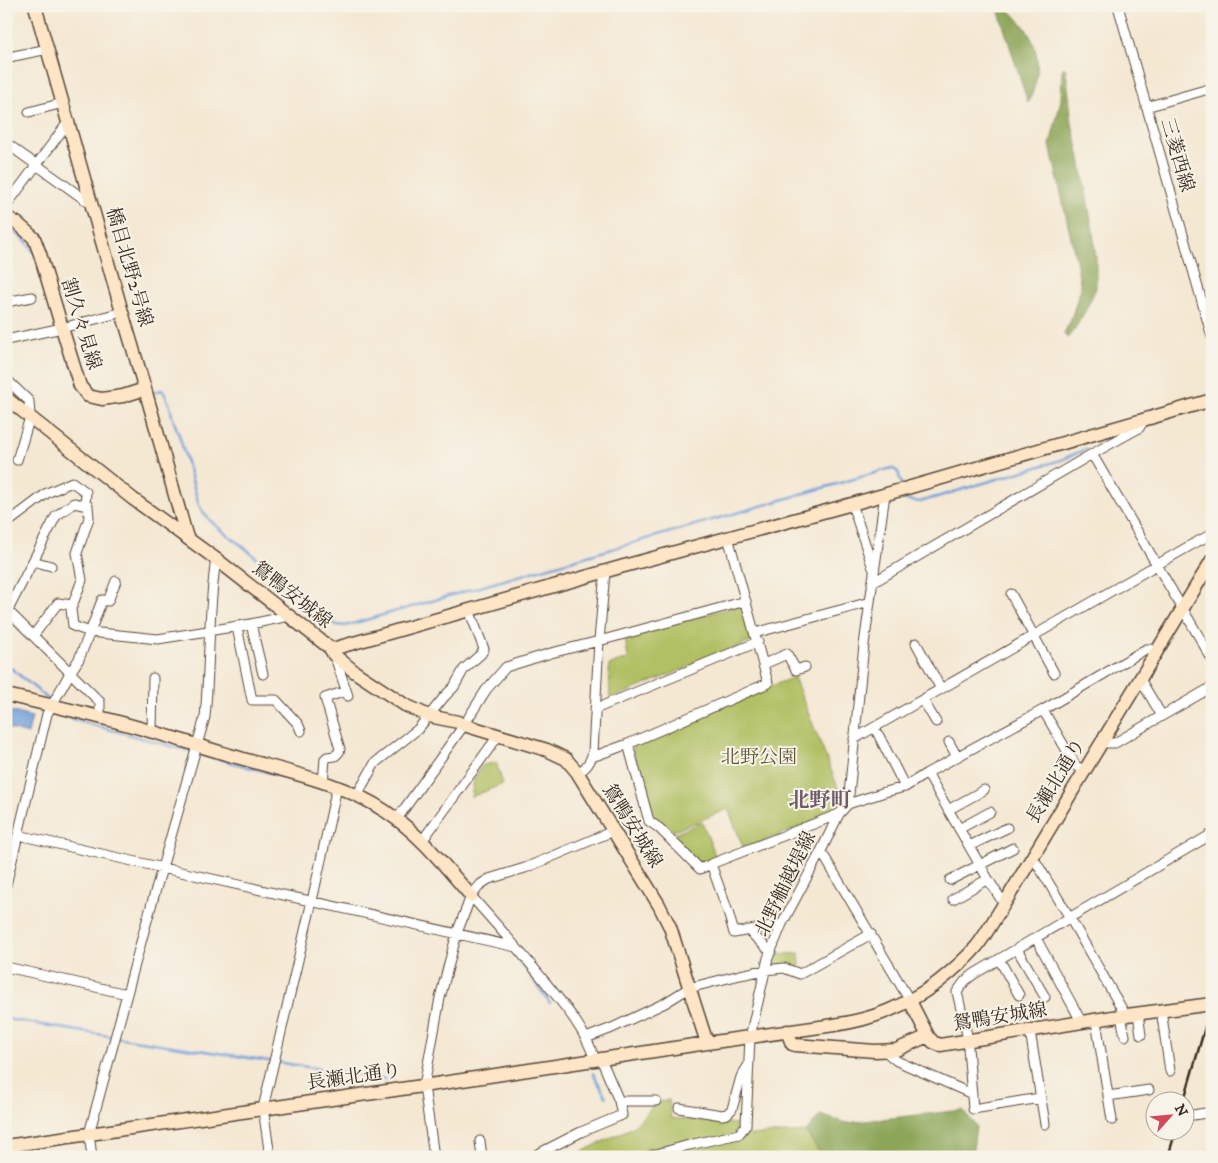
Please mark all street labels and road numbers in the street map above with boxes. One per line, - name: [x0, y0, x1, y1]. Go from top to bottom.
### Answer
- street label: 三菱西線: [1155, 115, 1199, 195]
- street label: 橋目北野2号線: [101, 205, 157, 329]
- street label: 割久々見線: [56, 275, 106, 373]
- street label: 鴛鴨安城線: [247, 557, 337, 633]
- street label: 長瀬北通り: [1022, 734, 1090, 828]
- street label: 鴛鴨安城線: [597, 780, 667, 872]
- street label: 北野舳越堤線: [751, 828, 821, 940]
- street label: 鴛鴨安城線: [951, 998, 1049, 1036]
- street label: 長瀬北通り: [305, 1059, 403, 1095]

